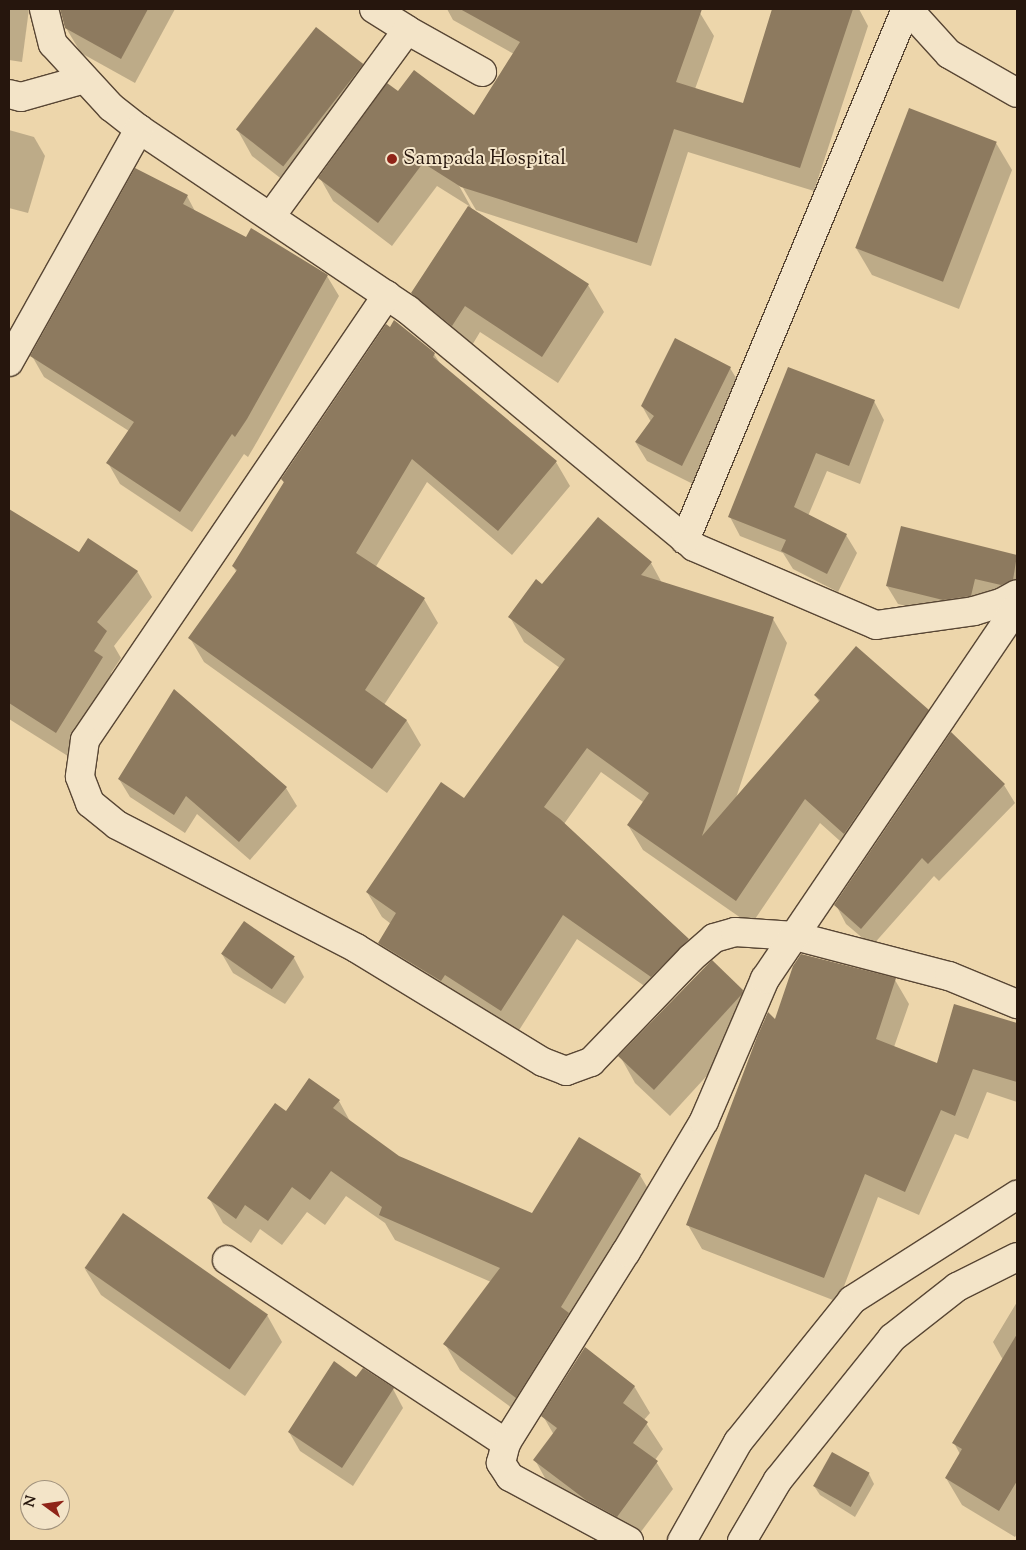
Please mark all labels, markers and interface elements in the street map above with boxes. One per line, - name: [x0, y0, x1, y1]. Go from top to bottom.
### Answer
- place label: Sampada Hospital: [403, 146, 566, 172]
- marker: Sampada Hospital: [385, 152, 399, 166]
- north arrow: [20, 1480, 70, 1530]
- text: N: [20, 1494, 42, 1509]

